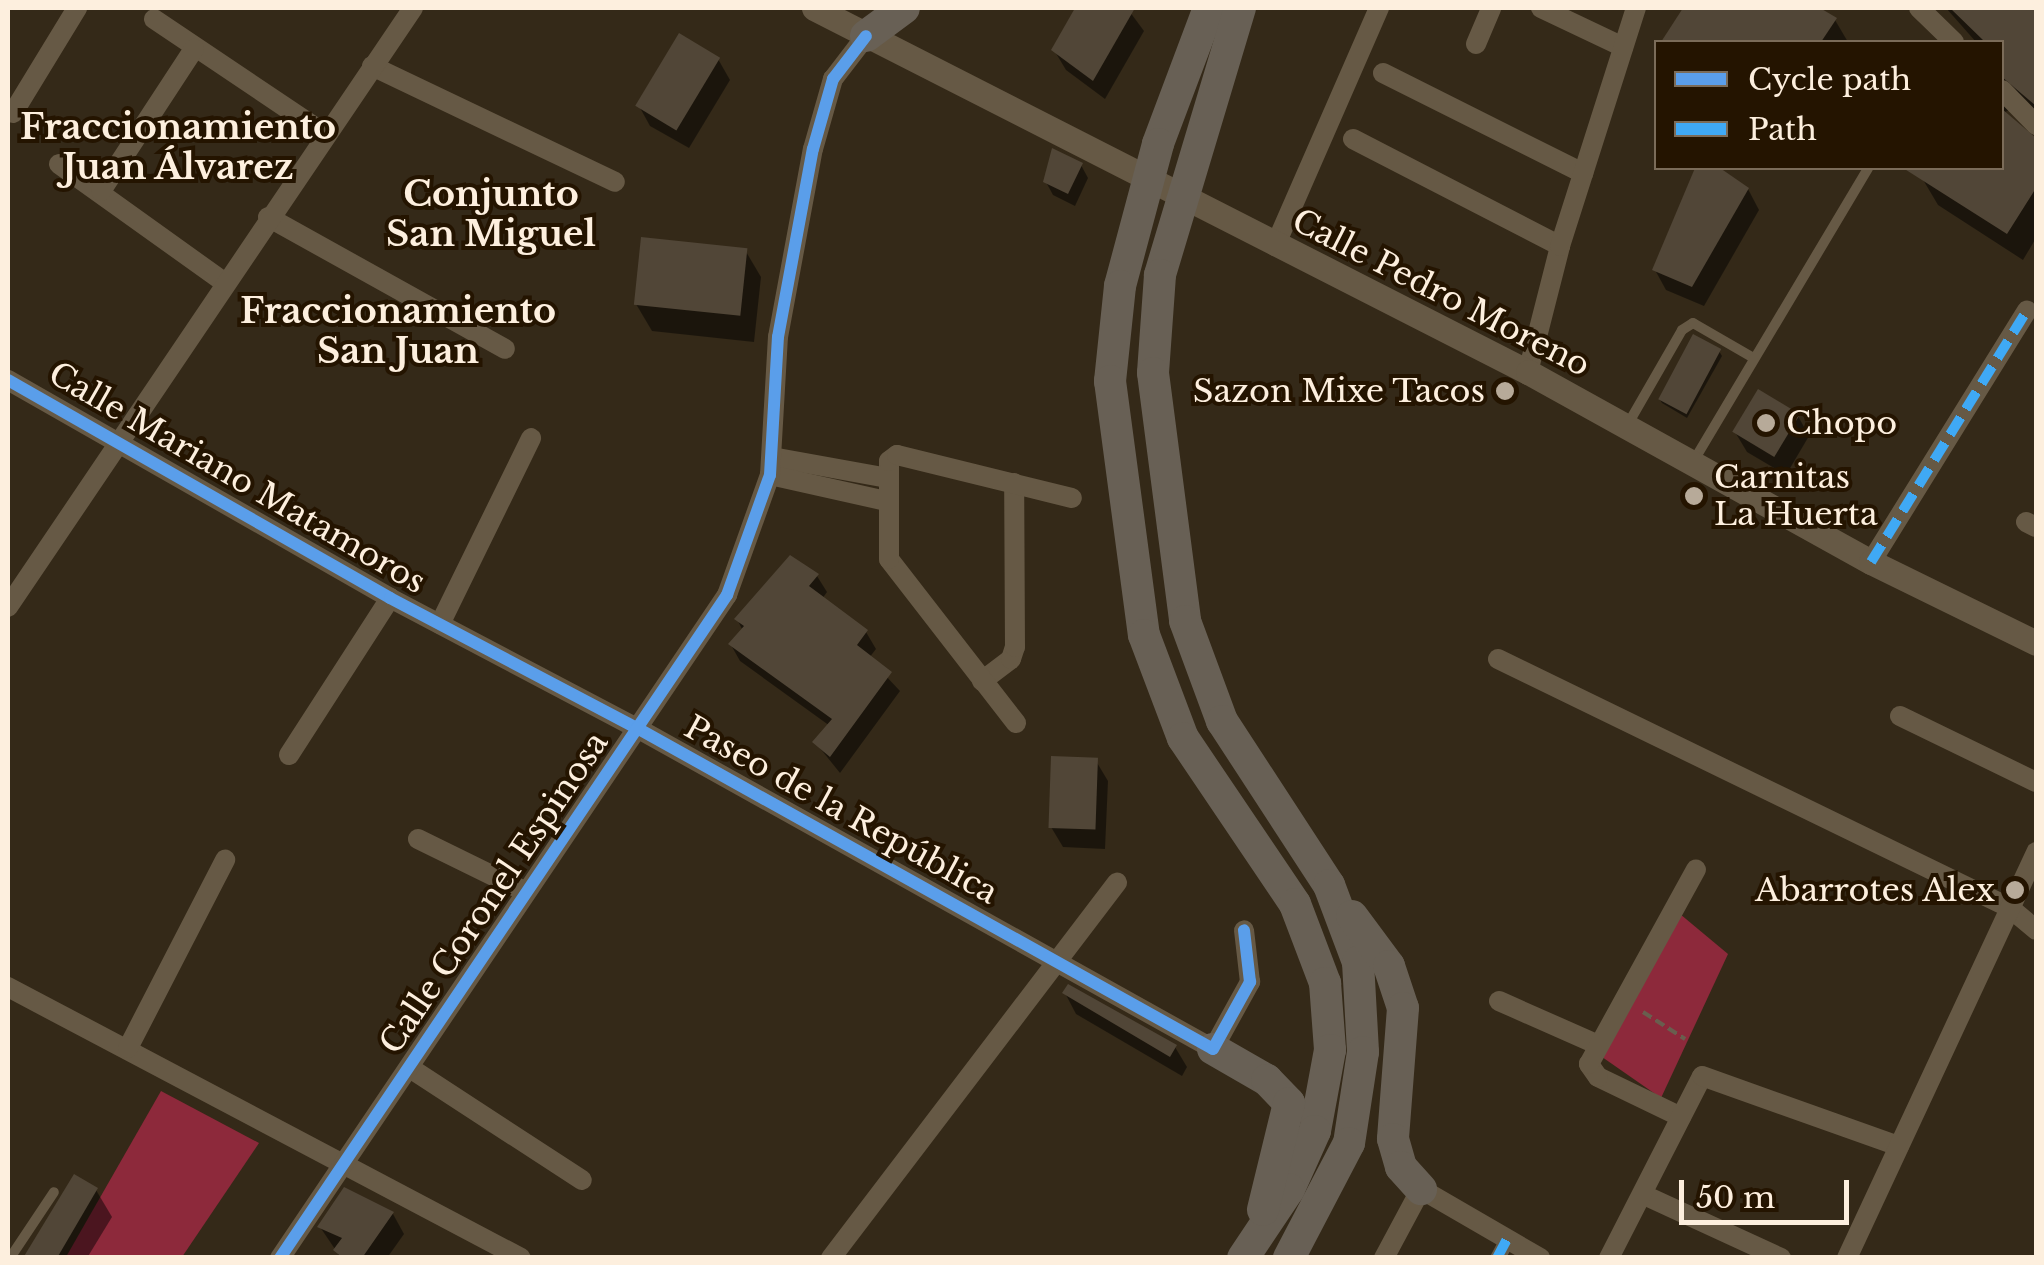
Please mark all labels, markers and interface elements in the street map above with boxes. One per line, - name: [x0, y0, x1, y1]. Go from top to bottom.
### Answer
- legend: [1654, 40, 2004, 170]
- text: Cycle path: [1748, 61, 1911, 98]
- district label: Fraccionamiento Juan Álvarez: [20, 106, 336, 188]
- text: Path: [1748, 111, 1817, 148]
- district label: Conjunto San Miguel: [386, 173, 596, 255]
- street label: Calle Pedro Moreno: [1286, 201, 1596, 385]
- district label: Fraccionamiento San Juan: [240, 290, 556, 372]
- street label: Calle Mariano Matamoros: [42, 354, 432, 602]
- place label: Sazon Mixe Tacos: [1192, 372, 1485, 410]
- marker: Sazon Mixe Tacos: [1494, 380, 1516, 402]
- place label: Chopo: [1786, 404, 1897, 442]
- marker: Chopo: [1755, 412, 1777, 434]
- place label: Carnitas La Huerta: [1714, 459, 1878, 534]
- marker: Carnitas La Huerta: [1683, 485, 1705, 507]
- street label: Paseo de la República: [678, 708, 1004, 912]
- street label: Calle Coronel Espinosa: [372, 725, 616, 1061]
- place label: Abarrotes Alex: [1754, 871, 1995, 909]
- marker: Abarrotes Alex: [2004, 879, 2026, 901]
- scale bar: [1684, 1160, 1854, 1222]
- text: 50 m: [1696, 1179, 1775, 1216]

